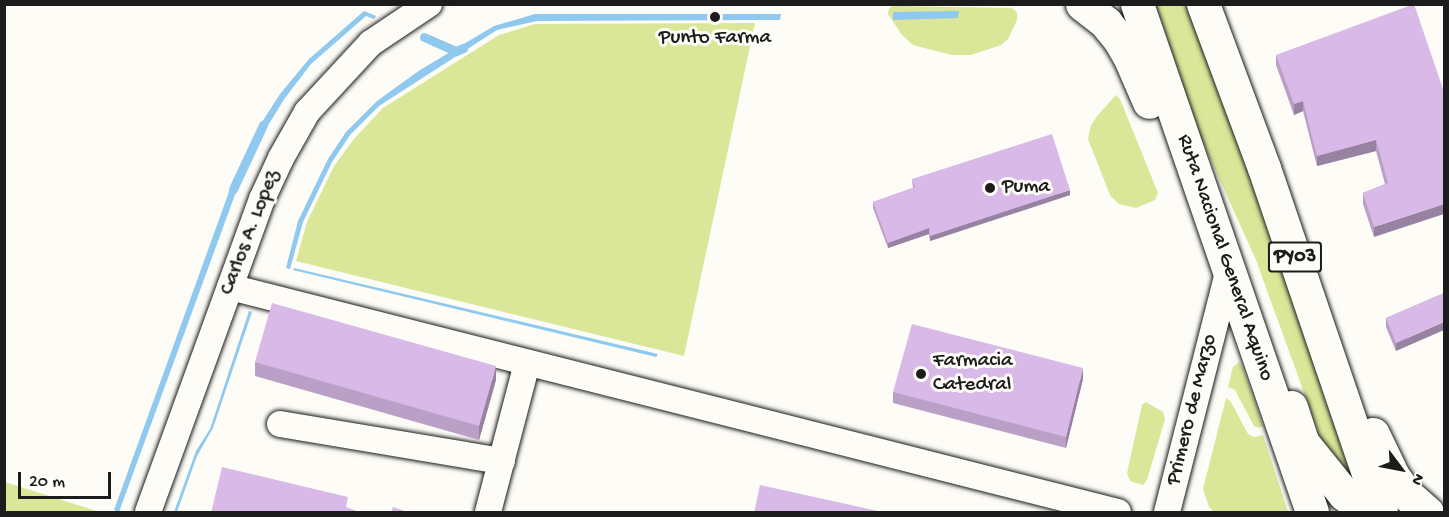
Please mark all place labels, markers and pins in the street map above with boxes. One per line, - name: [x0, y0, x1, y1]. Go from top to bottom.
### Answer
- marker: Punto Farma: [708, 10, 722, 24]
- place label: Punto Farma: [659, 26, 771, 52]
- place label: Puma: [1002, 175, 1050, 201]
- marker: Puma: [983, 181, 997, 195]
- place label: Farmacia Catedral: [933, 349, 1013, 399]
- marker: Farmacia Catedral: [914, 367, 928, 381]

